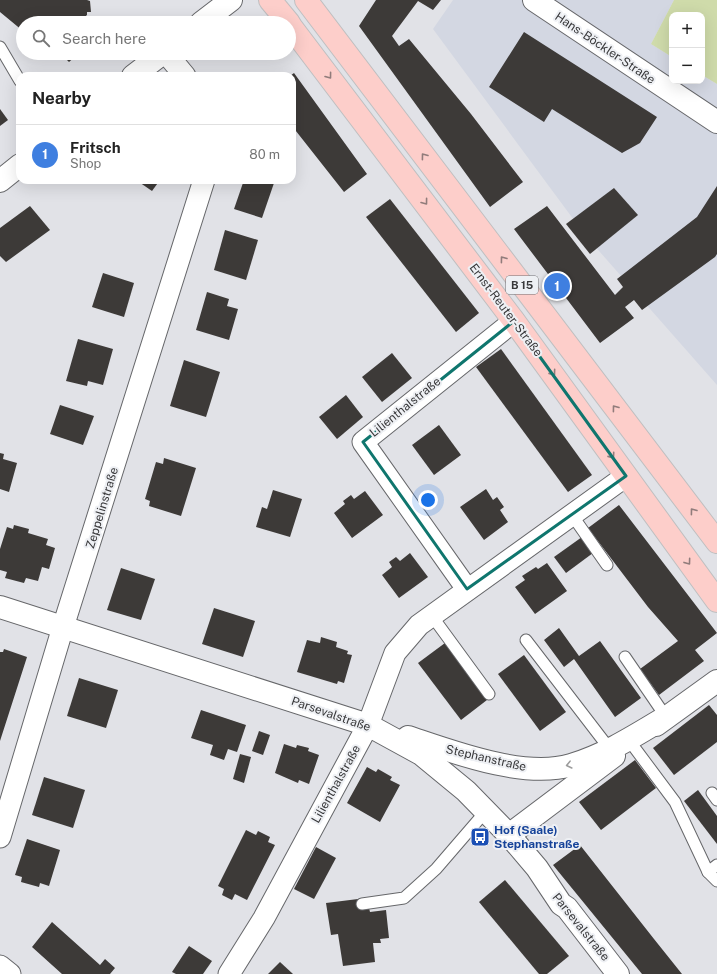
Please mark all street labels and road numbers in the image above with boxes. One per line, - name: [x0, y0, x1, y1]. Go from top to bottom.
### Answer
- street label: Hans-Böckler-Straße: [552, 9, 658, 87]
- street label: Ernst-Reuter-Straße: [467, 261, 546, 359]
- road number: B 15: [506, 276, 538, 294]
- street label: Lilienthalstraße: [367, 374, 443, 440]
- street label: Zeppelinstraße: [83, 465, 121, 550]
- street label: Parsevalstraße: [289, 694, 373, 734]
- street label: Lilienthalstraße: [309, 742, 363, 826]
- street label: Stephanstraße: [444, 742, 528, 774]
- street label: Parsevalstraße: [549, 890, 613, 964]

